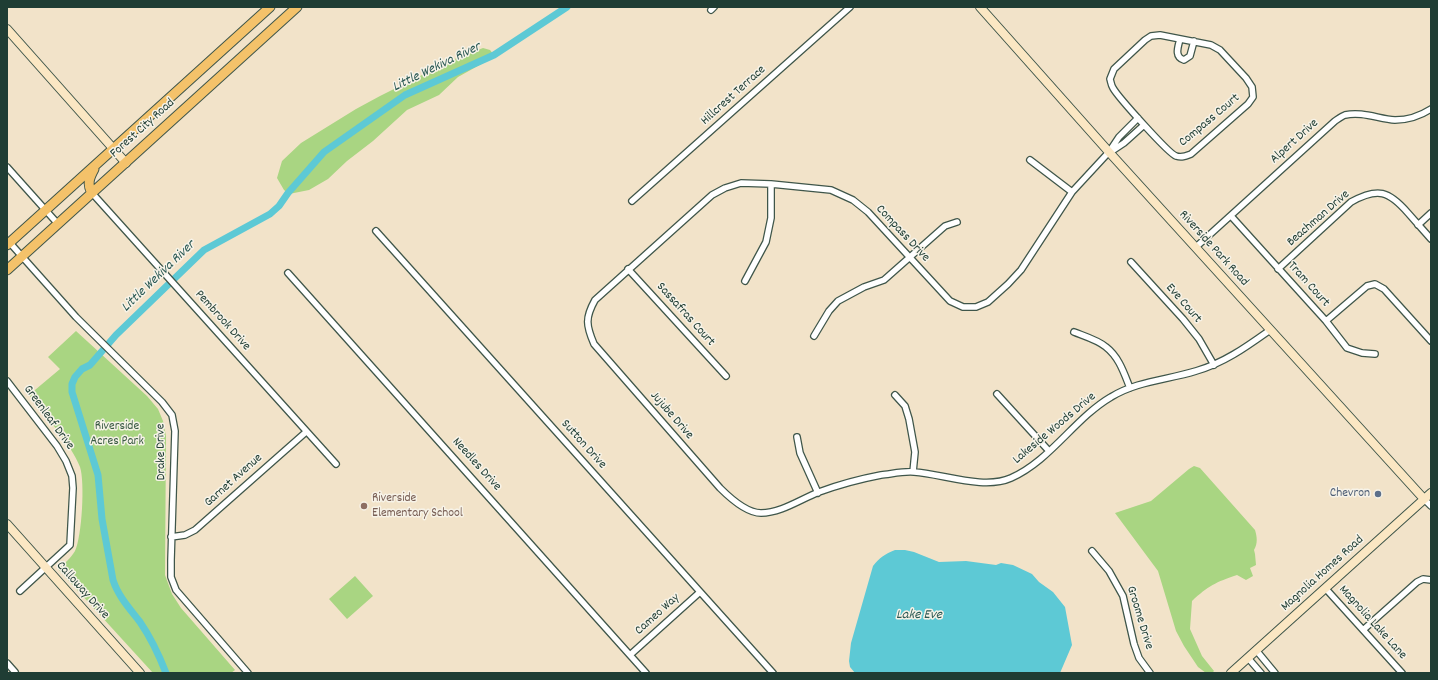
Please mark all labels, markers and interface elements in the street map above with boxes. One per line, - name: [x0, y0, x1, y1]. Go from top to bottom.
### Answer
- water label: Little Wekiva River: [390, 39, 484, 97]
- street label: Hillcrest Terrace: [698, 63, 770, 129]
- street label: Compass Court: [1176, 91, 1244, 151]
- street label: Forest City Road: [107, 96, 179, 162]
- street label: Alpert Drive: [1268, 116, 1322, 168]
- street label: Beachman Drive: [1284, 187, 1354, 251]
- street label: Compass Drive: [872, 202, 932, 266]
- street label: Riverside Park Road: [1175, 208, 1251, 290]
- water label: Little Wekiva River: [119, 238, 199, 316]
- street label: Tram Court: [1284, 259, 1332, 311]
- street label: Sassafras Court: [652, 280, 718, 350]
- street label: Eve Court: [1162, 281, 1204, 327]
- street label: Pembrook Drive: [191, 288, 253, 354]
- street label: Greenleaf Drive: [19, 383, 77, 453]
- street label: Jujube Drive: [646, 389, 696, 443]
- street label: Lakeside Woods Drive: [1010, 390, 1100, 468]
- street label: Sutton Drive: [557, 417, 609, 473]
- park label: Riverside Acres Park: [90, 419, 144, 450]
- street label: Drake Drive: [154, 424, 170, 480]
- street label: Needles Drive: [448, 435, 504, 495]
- street label: Garnet Avenue: [202, 451, 266, 511]
- place label: Chevron: [1330, 486, 1370, 502]
- marker: Chevron: [1373, 489, 1383, 499]
- place label: Riverside Elementary School: [372, 491, 463, 522]
- marker: Riverside Elementary School: [359, 501, 369, 511]
- street label: Magnolia Homes Road: [1279, 533, 1367, 615]
- street label: Calloway Drive: [52, 559, 112, 623]
- street label: Magnolia Lake Lane: [1335, 583, 1409, 663]
- street label: Groome Drive: [1122, 584, 1156, 652]
- street label: Cameo Way: [632, 591, 684, 639]
- water label: Lake Eve: [896, 608, 942, 624]

